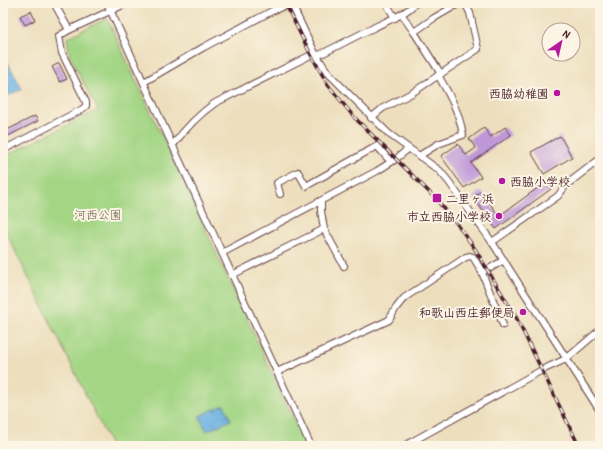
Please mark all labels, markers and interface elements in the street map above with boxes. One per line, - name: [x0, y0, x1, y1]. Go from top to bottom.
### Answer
- north arrow: [541, 22, 581, 62]
- text: N: [560, 26, 573, 41]
- place label: 西脇幼稚園: [489, 85, 549, 102]
- marker: 西脇幼稚園: [552, 88, 562, 98]
- place label: 西脇小学校: [510, 173, 570, 190]
- marker: 西脇小学校: [497, 176, 507, 186]
- place label: 二里ヶ浜: [446, 190, 494, 207]
- marker: 二里ヶ浜: [431, 192, 443, 204]
- park label: 河西公園: [74, 206, 122, 223]
- place label: 市立西脇小学校: [407, 208, 491, 225]
- marker: 市立西脇小学校: [494, 211, 504, 221]
- place label: 和歌山西庄郵便局: [419, 304, 515, 321]
- marker: 和歌山西庄郵便局: [518, 307, 528, 317]

